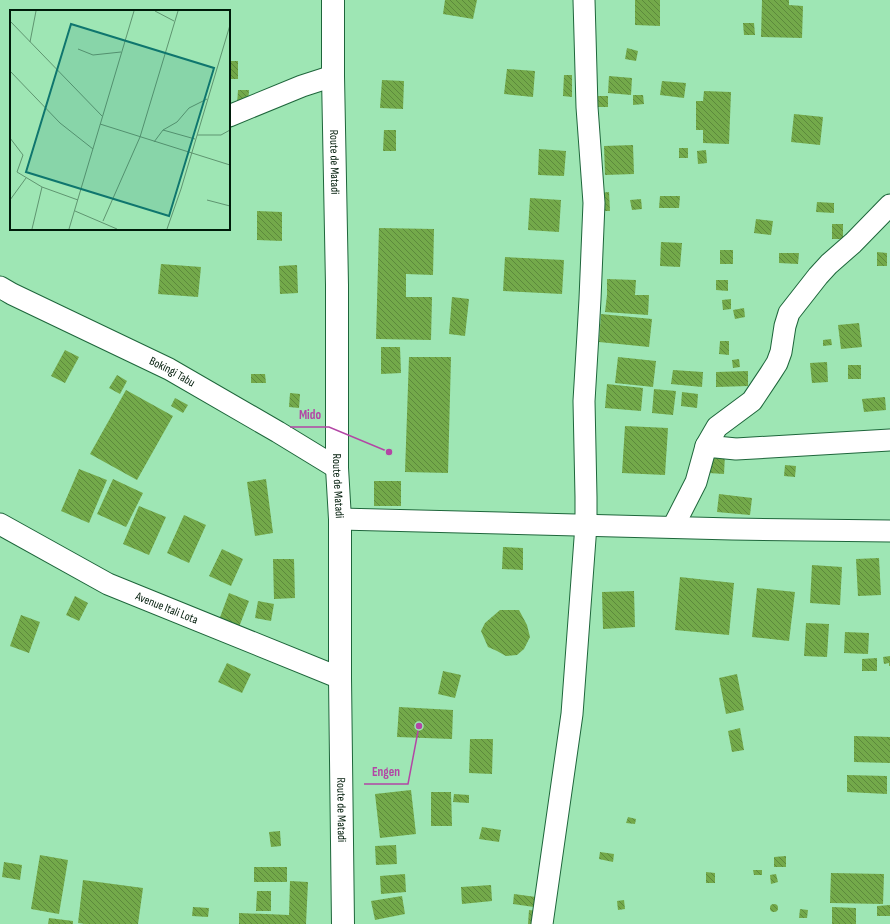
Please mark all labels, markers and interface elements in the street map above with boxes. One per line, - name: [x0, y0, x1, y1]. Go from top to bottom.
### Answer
- inset map: [10, 10, 230, 230]
- street label: Route de Matadi: [326, 129, 342, 195]
- street label: Bokingi Tabu: [147, 354, 198, 390]
- callout: Mido: [290, 402, 329, 427]
- text: Mido: [299, 407, 321, 423]
- street label: Route de Matadi: [329, 454, 347, 519]
- street label: Avenue Itali Lota: [132, 589, 200, 628]
- callout: Engen: [364, 759, 408, 784]
- text: Engen: [372, 764, 400, 780]
- street label: Route de Matadi: [333, 777, 349, 842]

